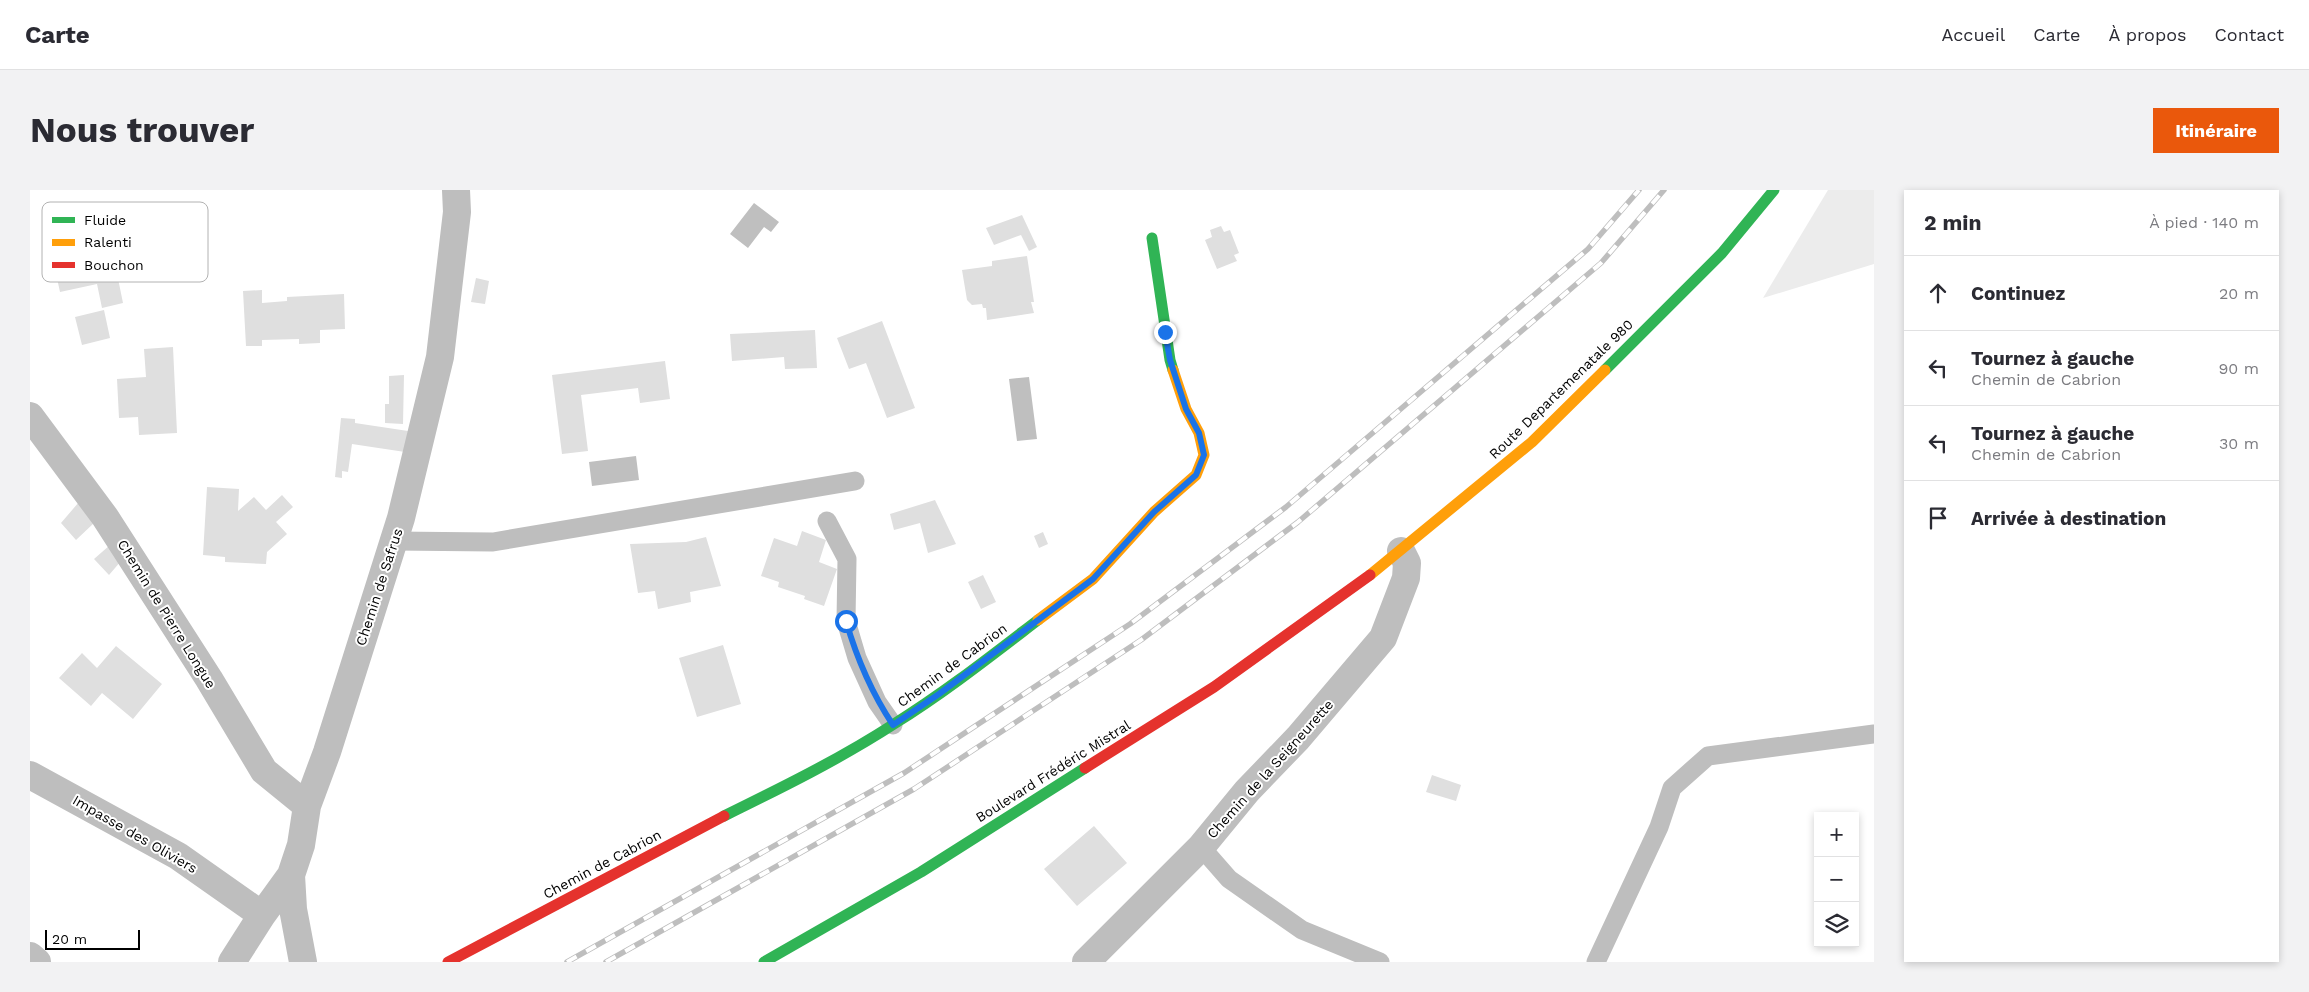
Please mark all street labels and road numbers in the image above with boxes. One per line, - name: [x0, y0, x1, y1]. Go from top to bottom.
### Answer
- street label: Route Departemenatale 980: [1486, 316, 1636, 462]
- street label: Chemin de Safrus: [352, 526, 406, 648]
- street label: Chemin de Pierre Longue: [115, 537, 219, 691]
- street label: Chemin de Cabrion: [894, 620, 1010, 710]
- street label: Chemin de la Seigneurette: [1203, 696, 1337, 842]
- street label: Boulevard Frédéric Mistral: [973, 716, 1134, 825]
- street label: Impasse des Oliviers: [70, 792, 200, 876]
- street label: Chemin de Cabrion: [540, 826, 664, 902]

